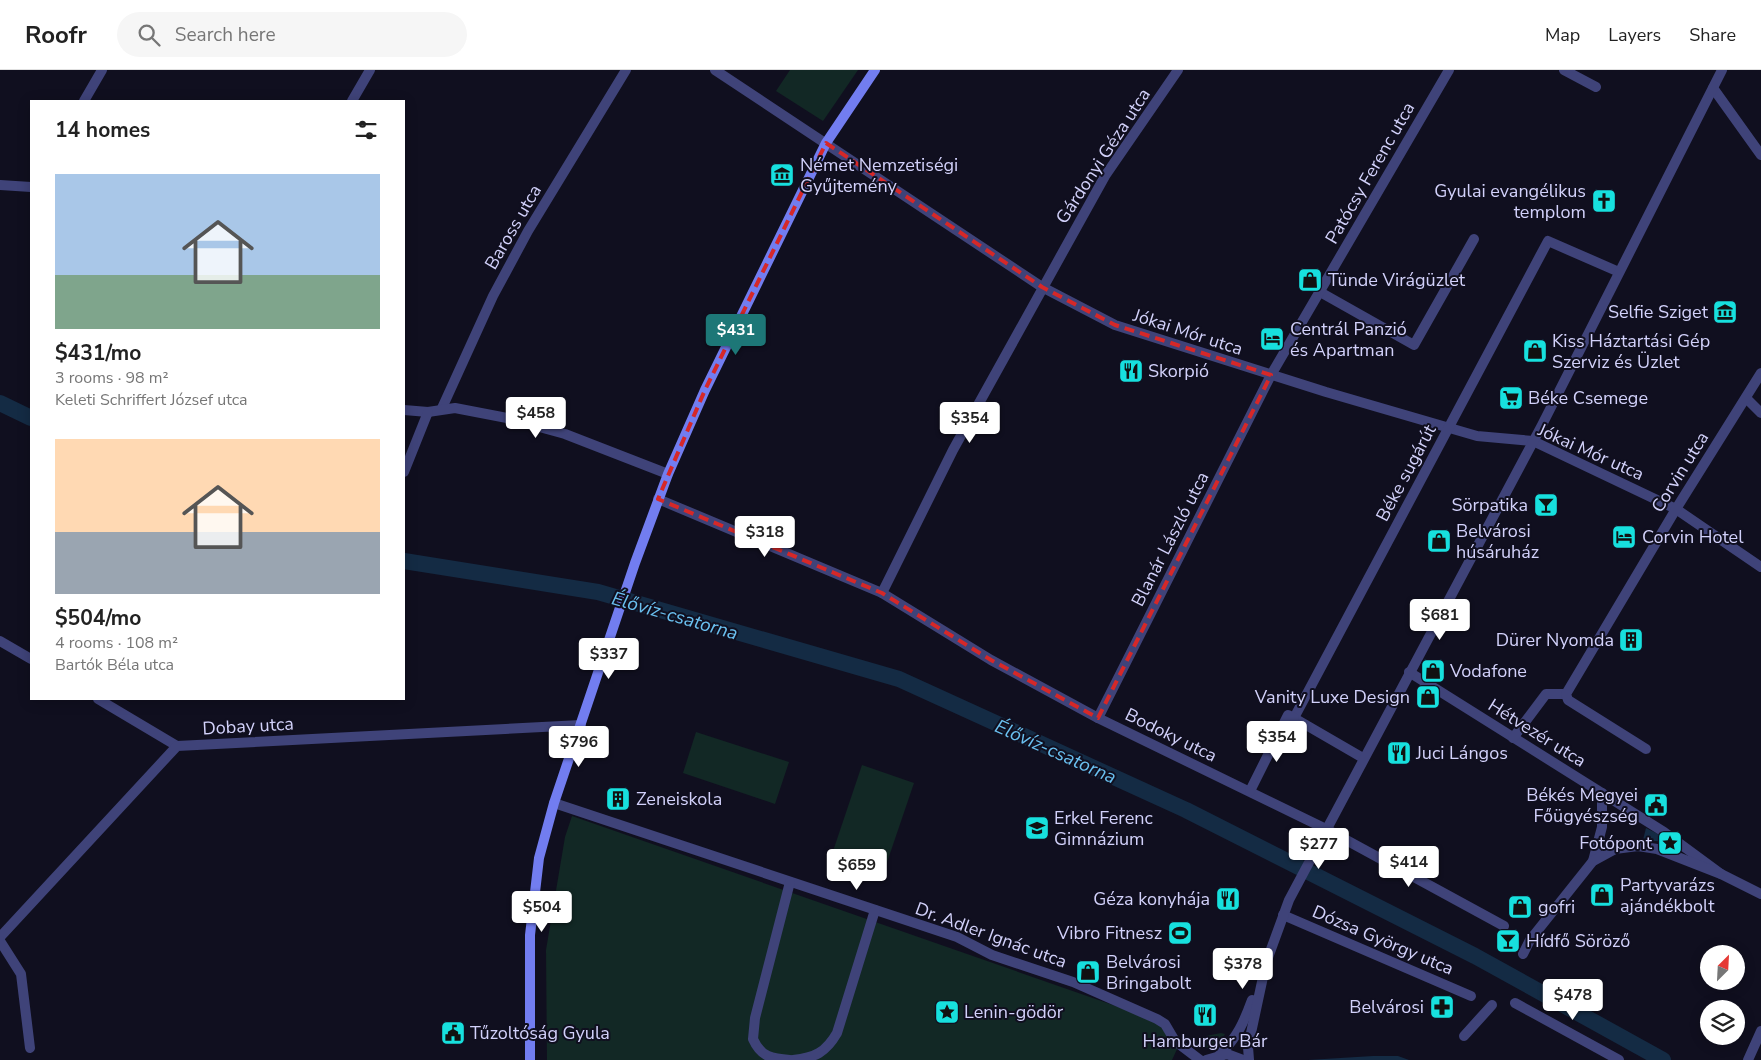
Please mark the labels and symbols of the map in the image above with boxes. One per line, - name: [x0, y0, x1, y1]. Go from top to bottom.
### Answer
- street label: Gárdonyi Géza utca: [1050, 84, 1156, 228]
- street label: Patócsy Ferenc utca: [1320, 98, 1420, 248]
- place label: Német Nemzetiségi Gyűjtemény: [800, 153, 958, 198]
- museum icon: Német Nemzetiségi Gyűjtemény: [769, 162, 795, 188]
- place label: Gyulai evangélikus templom: [1434, 179, 1586, 224]
- street label: Baross utca: [479, 180, 547, 274]
- church icon: Gyulai evangélikus templom: [1591, 188, 1617, 214]
- shop icon: Tünde Virágüzlet: [1297, 267, 1323, 293]
- place label: Tünde Virágüzlet: [1328, 268, 1466, 292]
- museum icon: Selfie Sziget: [1712, 299, 1738, 325]
- place label: Selfie Sziget: [1608, 300, 1709, 324]
- street label: Jókai Mór utca: [1129, 303, 1246, 361]
- pin: $431: [706, 314, 766, 356]
- place label: Centrál Panzió és Apartman: [1290, 317, 1407, 362]
- hotel icon: Centrál Panzió és Apartman: [1259, 326, 1285, 352]
- place label: Kiss Háztartási Gép Szerviz és Üzlet: [1552, 329, 1710, 374]
- shop icon: Kiss Háztartási Gép Szerviz és Üzlet: [1522, 338, 1548, 364]
- restaurant icon: Skorpió: [1118, 358, 1144, 384]
- place label: Skorpió: [1148, 359, 1209, 383]
- supermarket icon: Béke Csemege: [1498, 385, 1524, 411]
- place label: Béke Csemege: [1528, 386, 1648, 410]
- pin: $458: [506, 396, 566, 439]
- pin: $354: [940, 402, 1000, 444]
- street label: Jókai Mór utca: [1533, 418, 1648, 486]
- street label: Béke sugárút: [1370, 420, 1442, 526]
- street label: Corvin utca: [1646, 427, 1714, 517]
- street label: Blanár László utca: [1126, 468, 1214, 610]
- bar icon: Sörpatika: [1533, 492, 1559, 518]
- place label: Sörpatika: [1452, 493, 1528, 517]
- pin: $318: [735, 516, 795, 558]
- place label: Belvárosi húsáruház: [1456, 519, 1539, 564]
- hotel icon: Corvin Hotel: [1611, 524, 1637, 550]
- place label: Corvin Hotel: [1642, 525, 1744, 549]
- shop icon: Belvárosi húsáruház: [1426, 528, 1452, 554]
- water label: Élővíz-csatorna: [608, 585, 741, 646]
- pin: $681: [1410, 598, 1470, 641]
- building icon: Dürer Nyomda: [1618, 627, 1644, 653]
- place label: Dürer Nyomda: [1496, 628, 1614, 652]
- pin: $337: [579, 638, 639, 680]
- shop icon: Vodafone: [1420, 658, 1446, 684]
- place label: Vodafone: [1449, 659, 1527, 683]
- shop icon: Vanity Luxe Design: [1415, 684, 1441, 710]
- place label: Vanity Luxe Design: [1254, 685, 1410, 709]
- street label: Hétvezér utca: [1483, 693, 1591, 773]
- street label: Bodoky utca: [1121, 702, 1221, 768]
- street label: Dobay utca: [202, 712, 294, 740]
- water label: Élővíz-csatorna: [991, 714, 1120, 790]
- pin: $354: [1247, 720, 1307, 763]
- pin: $796: [549, 726, 609, 768]
- restaurant icon: Juci Lángos: [1386, 740, 1412, 766]
- place label: Juci Lángos: [1415, 741, 1508, 765]
- place label: Békés Megyei Főügyészség: [1526, 783, 1638, 828]
- building icon: Zeneiskola: [605, 786, 631, 812]
- place label: Zeneiskola: [636, 787, 722, 811]
- public building icon: Békés Megyei Főügyészség: [1643, 792, 1669, 818]
- place label: Erkel Ferenc Gimnázium: [1054, 806, 1153, 851]
- school or university icon: Erkel Ferenc Gimnázium: [1024, 815, 1050, 841]
- pin: $277: [1289, 828, 1349, 870]
- place icon: Fotópont: [1657, 830, 1683, 856]
- place label: Fotópont: [1579, 831, 1653, 855]
- pin: $414: [1379, 846, 1439, 888]
- pin: $659: [827, 848, 887, 891]
- place label: Partyvarázs ajándékbolt: [1620, 873, 1715, 918]
- shop icon: Partyvarázs ajándékbolt: [1589, 882, 1615, 908]
- restaurant icon: Géza konyhája: [1215, 886, 1241, 912]
- place label: Géza konyhája: [1093, 887, 1210, 911]
- pin: $504: [512, 890, 572, 933]
- shop icon: gofri: [1507, 894, 1533, 920]
- place label: gofri: [1538, 895, 1575, 919]
- street label: Dr. Adler Ignác utca: [912, 896, 1070, 974]
- street label: Dózsa György utca: [1309, 899, 1457, 981]
- sports icon: Vibro Fitnesz: [1167, 920, 1193, 946]
- place label: Vibro Fitnesz: [1056, 921, 1162, 945]
- bar icon: Hídfő Söröző: [1495, 928, 1521, 954]
- place label: Hídfő Söröző: [1526, 929, 1630, 953]
- north arrow: [1700, 945, 1745, 990]
- pin: $378: [1213, 948, 1273, 990]
- place label: Belvárosi Bringabolt: [1106, 950, 1192, 995]
- shop icon: Belvárosi Bringabolt: [1075, 959, 1101, 985]
- pin: $478: [1543, 978, 1603, 1021]
- pharmacy icon: Belvárosi: [1429, 994, 1455, 1020]
- place label: Belvárosi: [1349, 995, 1424, 1019]
- place icon: Lenin-gödör: [934, 999, 960, 1025]
- place label: Lenin-gödör: [964, 1000, 1064, 1024]
- restaurant icon: Hamburger Bár: [1192, 1002, 1218, 1028]
- public building icon: Tűzoltóság Gyula: [440, 1020, 466, 1046]
- place label: Tűzoltóság Gyula: [470, 1021, 610, 1045]
- place label: Hamburger Bár: [1143, 1029, 1268, 1053]

